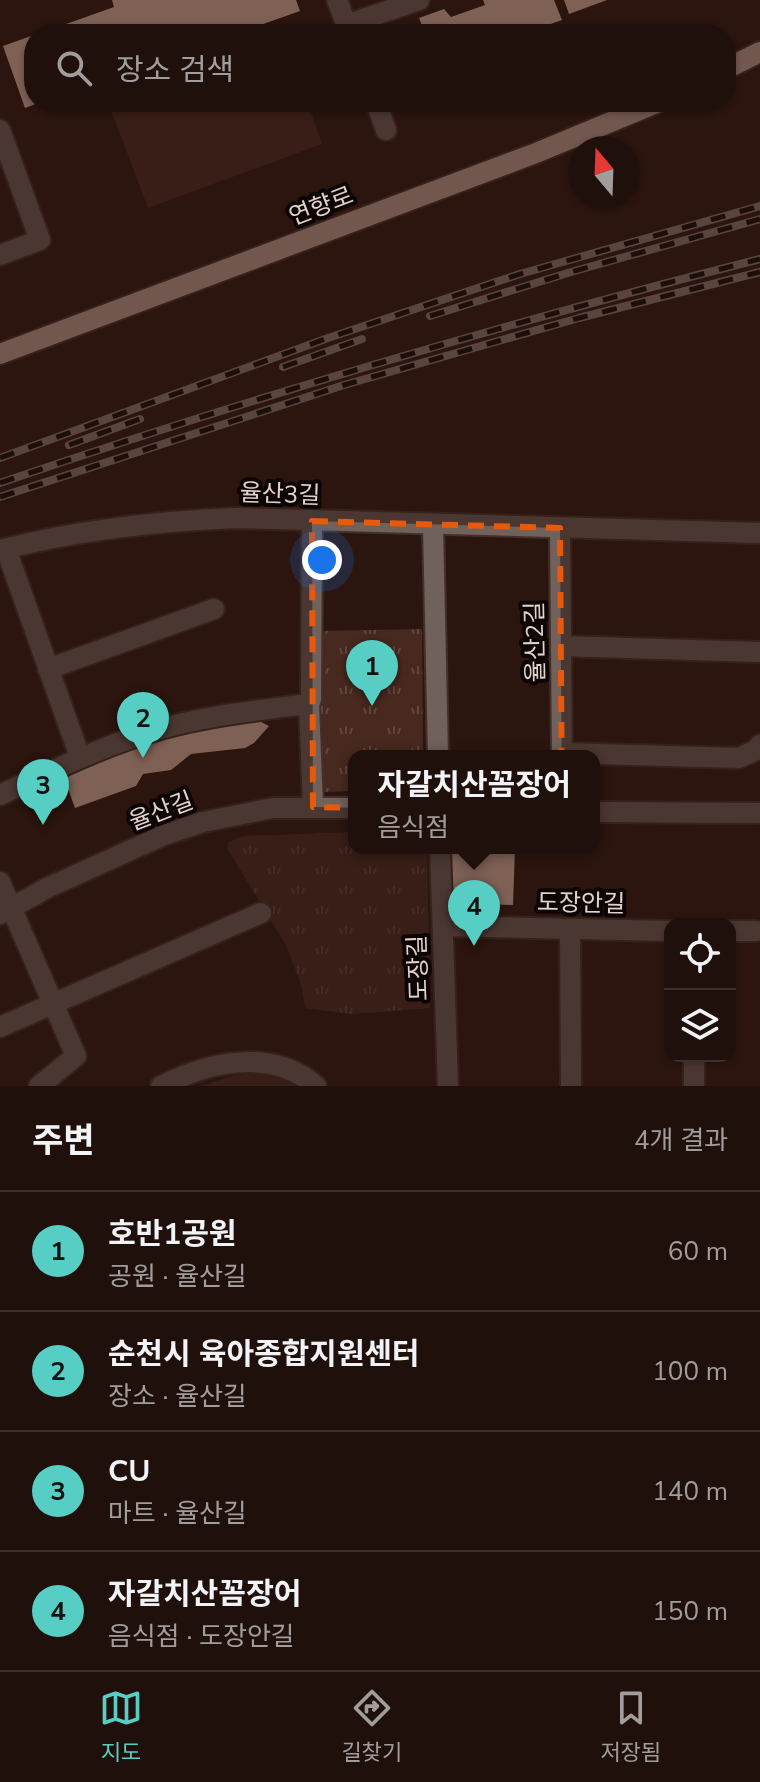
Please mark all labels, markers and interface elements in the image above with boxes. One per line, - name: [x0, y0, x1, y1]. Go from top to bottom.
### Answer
- search box: [24, 24, 736, 112]
- icon: search: [52, 46, 96, 90]
- text: 장소 검색: [116, 50, 234, 91]
- north arrow: [568, 136, 640, 208]
- street label: 연향로: [284, 179, 358, 233]
- street label: 율산3길: [239, 477, 321, 511]
- your location: [302, 540, 342, 580]
- street label: 율산2길: [518, 601, 552, 683]
- pin: 1: [346, 640, 398, 706]
- pin: 2: [117, 692, 169, 758]
- popup: [348, 750, 600, 854]
- pin: 3: [17, 759, 69, 825]
- text: 자갈치산꼼장어: [377, 765, 571, 806]
- street label: 율산길: [124, 784, 198, 838]
- text: 음식점: [377, 810, 449, 845]
- pin: 4: [448, 880, 500, 946]
- street label: 도장안길: [537, 886, 625, 920]
- map controls: [664, 918, 736, 1062]
- button: locate: [664, 918, 736, 990]
- street label: 도장길: [401, 934, 435, 1002]
- button: layers: [664, 990, 736, 1062]
- text: 주변: [32, 1118, 95, 1164]
- text: 4개 결과: [634, 1123, 728, 1158]
- text: 호반1공원: [108, 1214, 236, 1255]
- text: 1: [50, 1234, 66, 1269]
- text: 60 m: [668, 1234, 728, 1269]
- text: 공원 · 율산길: [108, 1259, 247, 1294]
- text: 순천시 육아종합지원센터: [108, 1334, 420, 1375]
- text: 2: [50, 1354, 66, 1389]
- text: 100 m: [652, 1354, 728, 1389]
- text: 장소 · 율산길: [108, 1379, 247, 1414]
- text: CU: [108, 1451, 151, 1492]
- text: 3: [50, 1474, 66, 1509]
- text: 140 m: [652, 1474, 728, 1509]
- text: 마트 · 율산길: [108, 1496, 247, 1531]
- text: 자갈치산꼼장어: [108, 1574, 301, 1615]
- text: 4: [50, 1594, 66, 1629]
- text: 150 m: [652, 1594, 728, 1629]
- text: 음식점 · 도장안길: [108, 1619, 295, 1654]
- tab: 지도: [99, 1686, 143, 1768]
- tab: 길찾기: [341, 1686, 402, 1768]
- tab: 저장됨: [600, 1686, 661, 1768]

